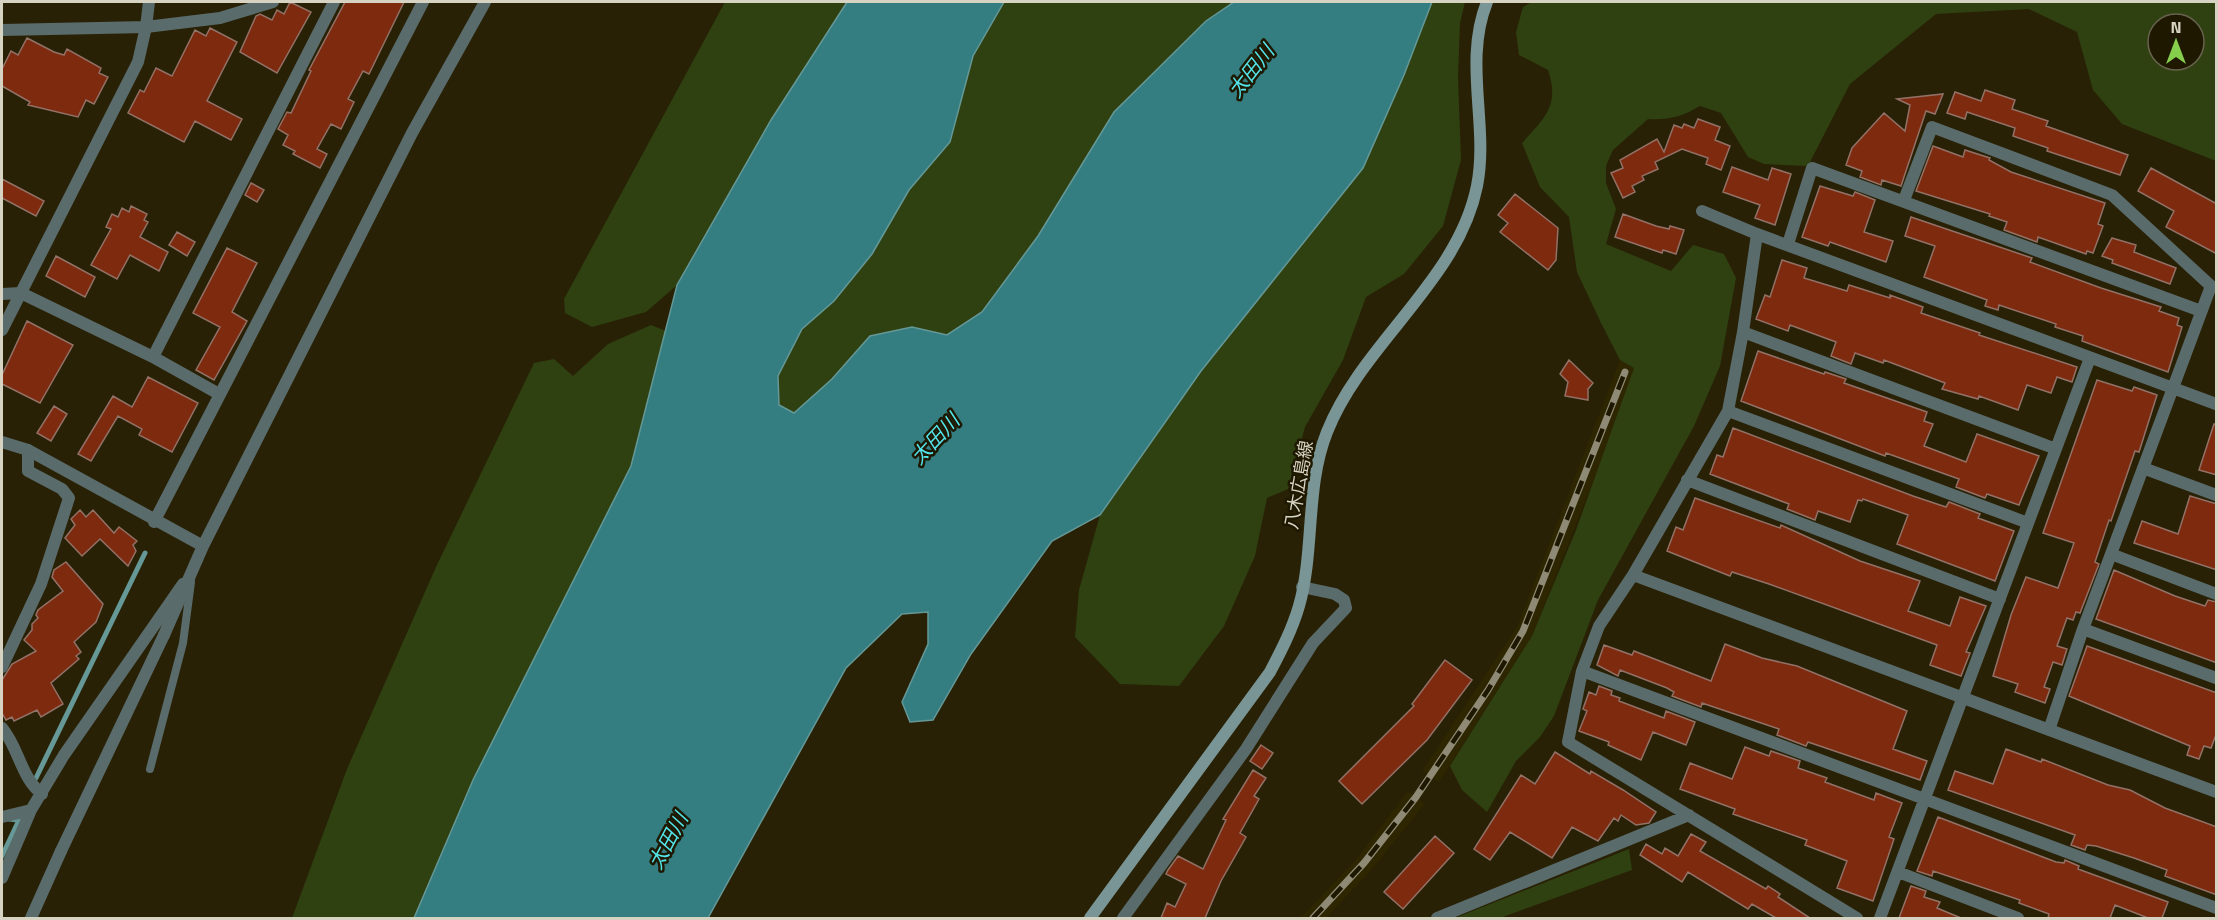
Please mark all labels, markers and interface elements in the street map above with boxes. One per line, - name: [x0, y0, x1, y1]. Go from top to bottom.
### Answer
- north arrow: [2146, 12, 2206, 72]
- text: N: [2170, 15, 2182, 39]
- water label: 太田川: [1220, 36, 1283, 104]
- water label: 太田川: [903, 405, 968, 471]
- street label: 八木広島線: [1277, 438, 1320, 532]
- water label: 太田川: [640, 805, 696, 875]

